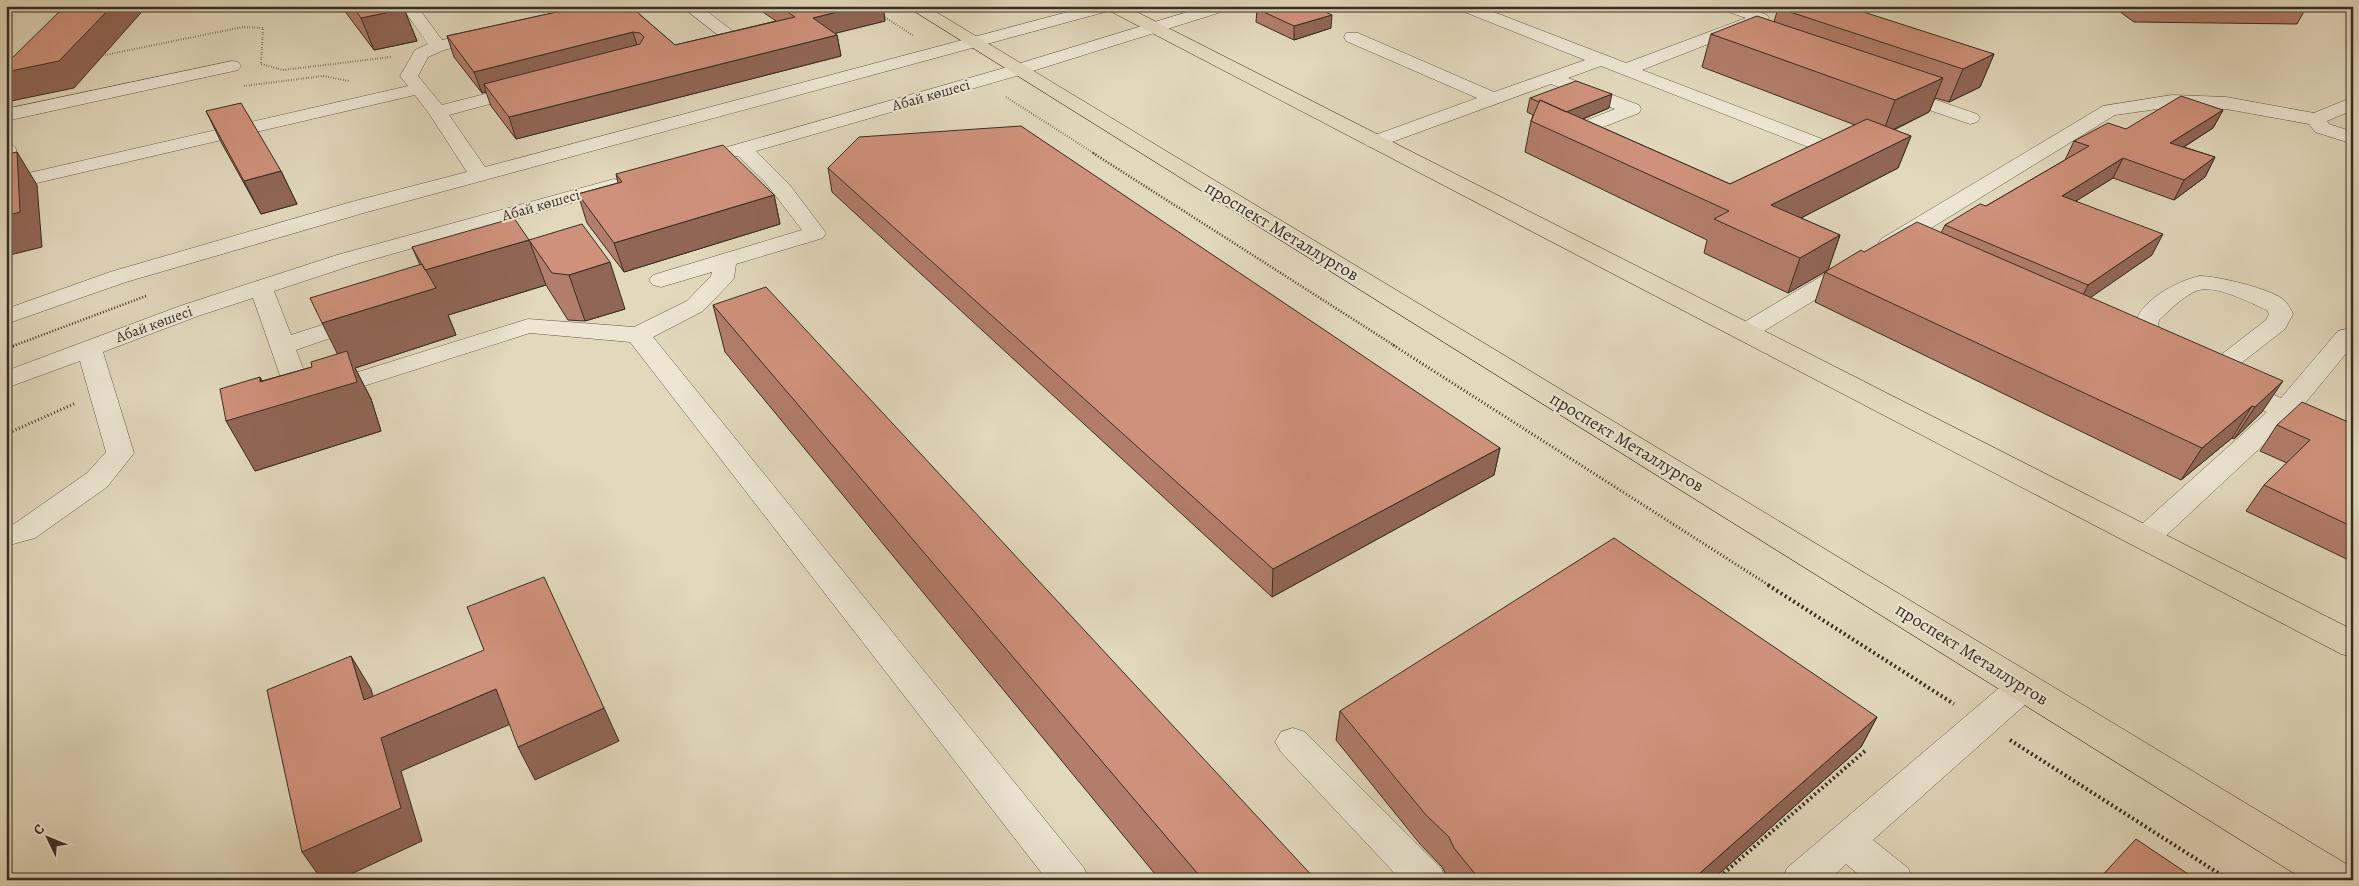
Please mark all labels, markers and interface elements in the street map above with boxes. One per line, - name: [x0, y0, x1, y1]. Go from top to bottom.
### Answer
- street label: Абай көшесі: [889, 74, 972, 116]
- street label: проспект Металлургов: [1200, 175, 1364, 287]
- street label: Абай көшесі: [499, 184, 582, 226]
- street label: Абай көшесі: [112, 301, 195, 347]
- street label: проспект Металлургов: [1545, 386, 1709, 498]
- street label: проспект Металлургов: [1891, 597, 2053, 711]
- north arrow: [22, 814, 72, 864]
- text: С: [29, 820, 49, 839]

